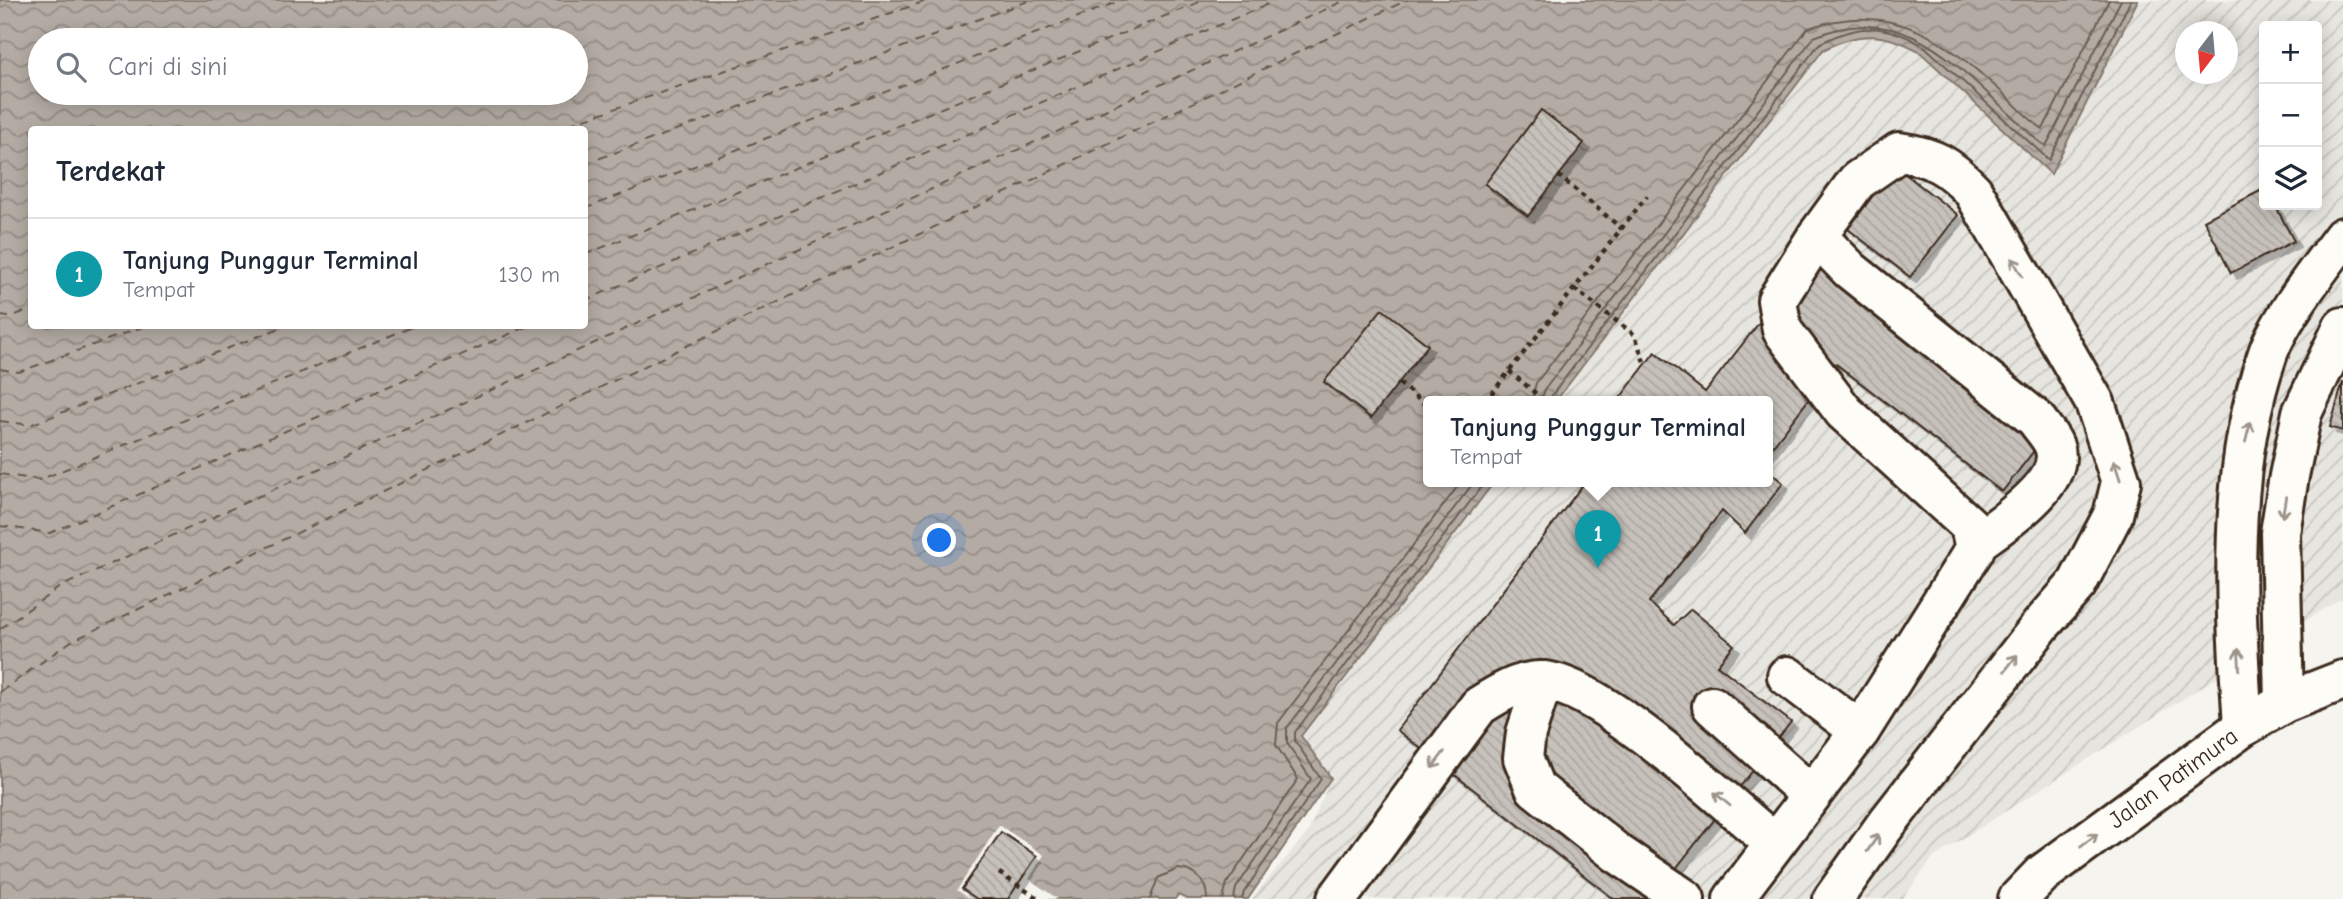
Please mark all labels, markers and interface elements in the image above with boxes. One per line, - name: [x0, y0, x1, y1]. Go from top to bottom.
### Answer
- north arrow: [2175, 21, 2238, 84]
- map controls: [2259, 21, 2322, 210]
- button: +: [2259, 21, 2322, 84]
- search box: [28, 28, 588, 105]
- icon: search: [52, 48, 90, 86]
- text: Cari di sini: [108, 52, 228, 82]
- button: −: [2259, 84, 2322, 147]
- button: layers: [2259, 147, 2322, 210]
- text: Terdekat: [56, 154, 165, 189]
- text: Tanjung Punggur Terminal: [123, 246, 419, 276]
- one-way arrow: [2009, 257, 2023, 277]
- text: 1: [74, 261, 84, 288]
- text: 130 m: [499, 261, 560, 288]
- text: Tempat: [123, 276, 194, 303]
- popup: [1423, 396, 1773, 487]
- text: Tanjung Punggur Terminal: [1450, 413, 1746, 443]
- one-way arrow: [2242, 421, 2255, 444]
- text: Tempat: [1450, 443, 1522, 470]
- one-way arrow: [2110, 459, 2123, 481]
- one-way arrow: [2278, 495, 2291, 518]
- pin: 1: [1575, 510, 1621, 568]
- your location: [922, 523, 956, 557]
- one-way arrow: [2232, 647, 2245, 670]
- one-way arrow: [2004, 654, 2019, 673]
- street label: Jalan Patimura: [2103, 722, 2243, 834]
- one-way arrow: [1431, 751, 1446, 770]
- one-way arrow: [1713, 792, 1731, 807]
- one-way arrow: [2079, 832, 2098, 847]
- one-way arrow: [1866, 834, 1880, 853]

